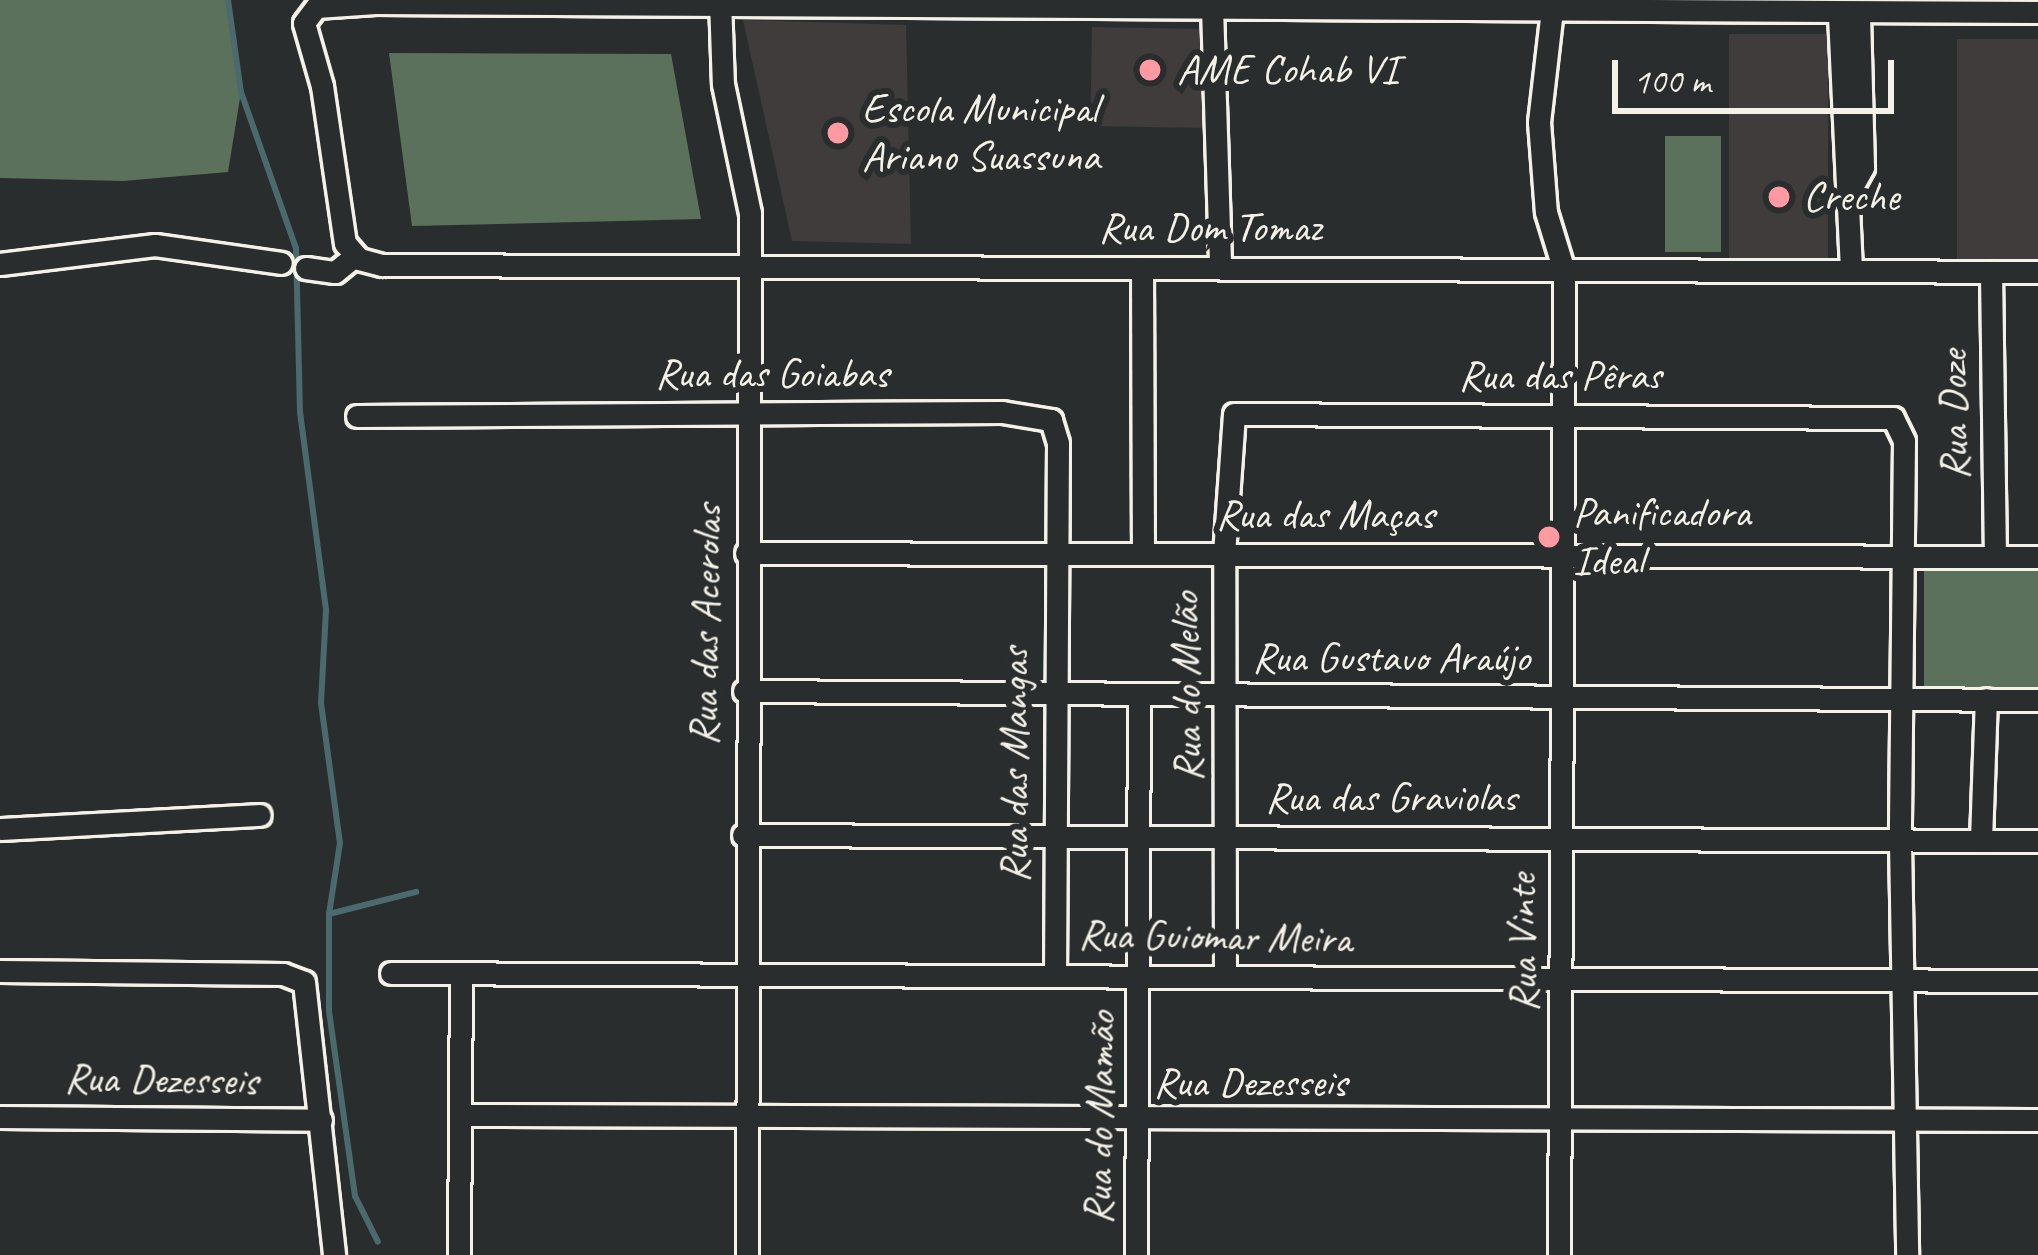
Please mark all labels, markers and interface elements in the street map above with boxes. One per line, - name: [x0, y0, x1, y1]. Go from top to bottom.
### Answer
- scale bar: [1618, 36, 1900, 110]
- place label: AME Cohab VI: [1177, 45, 1397, 95]
- marker: AME Cohab VI: [1134, 54, 1166, 86]
- text: 100 m: [1633, 58, 1710, 104]
- place label: Escola Municipal Ariano Suassuna: [862, 84, 1100, 182]
- marker: Escola Municipal Ariano Suassuna: [825, 120, 851, 146]
- place label: Creche: [1803, 172, 1899, 222]
- marker: Creche: [1766, 184, 1792, 210]
- street label: Rua Dom Tomaz: [1100, 203, 1320, 253]
- street label: Rua das Goiabas: [655, 349, 889, 399]
- street label: Rua Doze: [1928, 349, 1980, 481]
- street label: Rua das Pêras: [1458, 351, 1662, 401]
- place label: Panificadora Ideal: [1573, 488, 1750, 586]
- street label: Rua das Maças: [1215, 490, 1435, 540]
- street label: Rua das Acerolas: [679, 504, 733, 746]
- marker: Panificadora Ideal: [1536, 524, 1562, 550]
- street label: Rua do Melão: [1160, 592, 1214, 782]
- street label: Rua Gustavo Araújo: [1253, 633, 1529, 683]
- street label: Rua das Mangas: [990, 647, 1040, 883]
- street label: Rua das Graviolas: [1264, 773, 1518, 823]
- street label: Rua Vinte: [1497, 873, 1549, 1013]
- street label: Rua Guiomar Meira: [1078, 909, 1352, 965]
- street label: Rua do Mamão: [1073, 1012, 1127, 1224]
- street label: Rua Dezesseis: [64, 1053, 258, 1107]
- street label: Rua Dezesseis: [1153, 1058, 1347, 1108]

